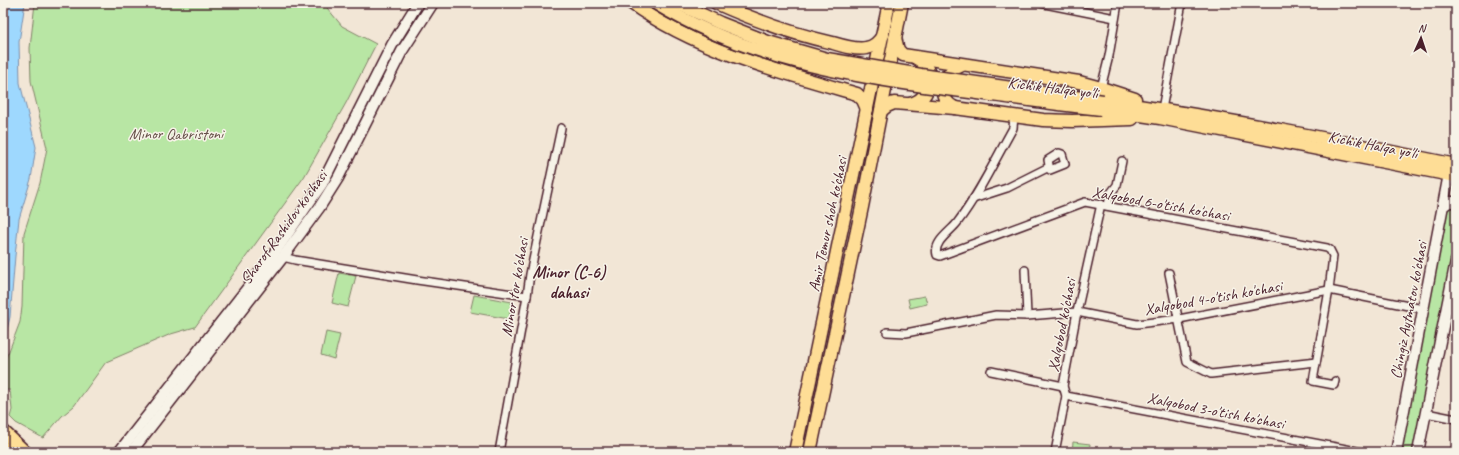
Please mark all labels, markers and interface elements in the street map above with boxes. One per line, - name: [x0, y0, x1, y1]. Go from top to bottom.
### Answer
- north arrow: [1401, 18, 1441, 58]
- text: N: [1418, 21, 1427, 35]
- street label: Kichik Halqa yo'li: [1007, 73, 1101, 104]
- park label: Minor Qabristoni: [129, 124, 225, 144]
- street label: Kichik Halqa yo'li: [1326, 127, 1421, 164]
- street label: Amir Temur shoh ko'chasi: [804, 153, 852, 293]
- street label: Sharof Rashidov ko'chasi: [236, 165, 333, 288]
- street label: Xalqobod 6-o'tish ko'chasi: [1091, 182, 1233, 226]
- street label: Minor tor ko'chasi: [496, 234, 534, 338]
- street label: Chingiz Aytmatov ko'chasi: [1386, 238, 1432, 380]
- district label: Minor (C-6) dahasi: [533, 262, 607, 303]
- street label: Xalqobod ko'chasi: [1043, 275, 1081, 373]
- street label: Xalqobod 4-o'tish ko'chasi: [1143, 276, 1285, 320]
- street label: Xalqobod 3-o'tish ko'chasi: [1146, 388, 1288, 434]

